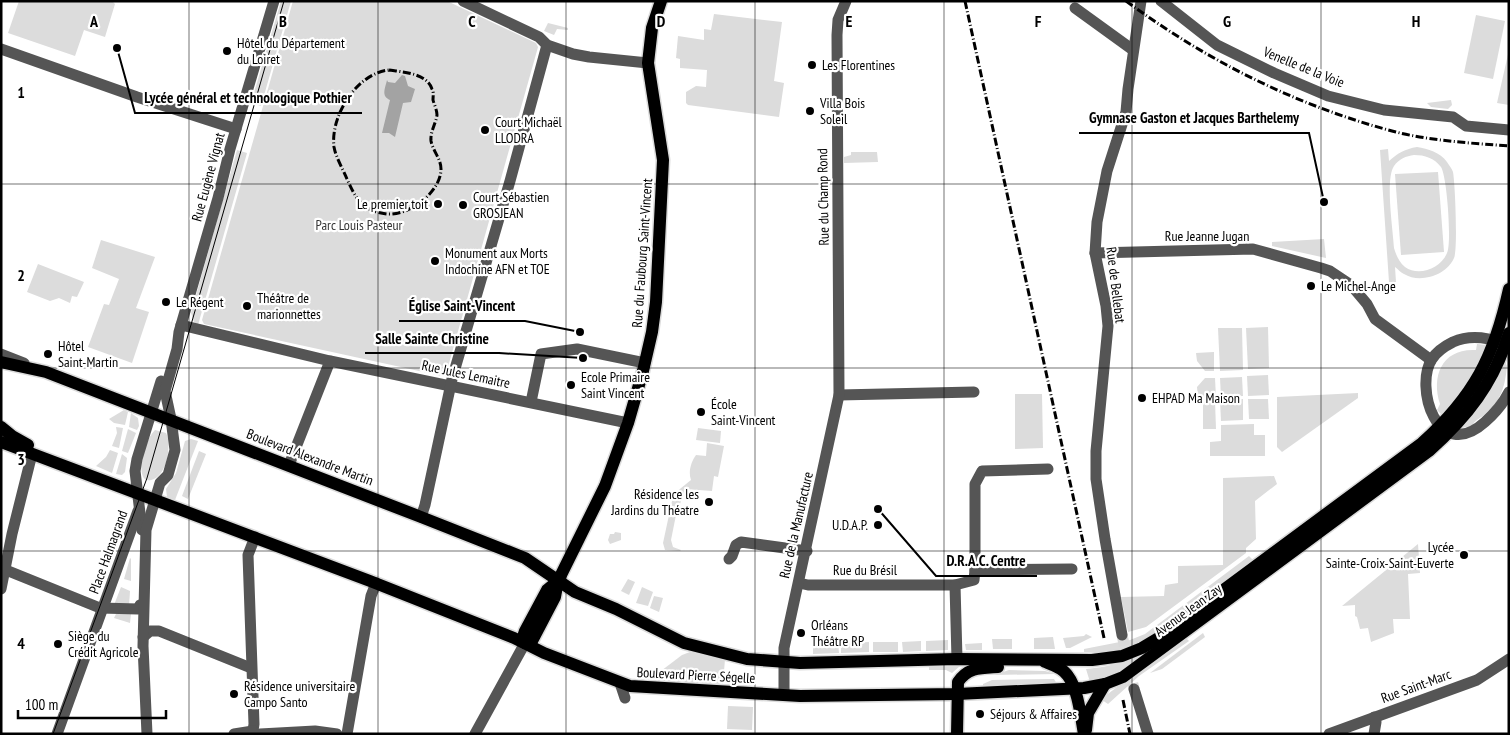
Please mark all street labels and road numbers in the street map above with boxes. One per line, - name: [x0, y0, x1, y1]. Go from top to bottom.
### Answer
- street label: Venelle de la Voie: [1260, 42, 1347, 91]
- street label: Rue Eugène Vignat: [188, 130, 229, 223]
- street label: Rue du Champ Rond: [813, 148, 833, 246]
- street label: Rue du Faubourg Saint-Vincent: [628, 178, 656, 328]
- street label: Rue Jeanne Jugan: [1165, 227, 1249, 245]
- street label: Rue de Bellebat: [1102, 246, 1130, 324]
- street label: Rue Jules Lemaitre: [420, 356, 512, 392]
- street label: Boulevard Alexandre Martin: [244, 425, 376, 489]
- street label: Rue de la Manufacture: [775, 470, 817, 580]
- street label: Place Halmagrand: [85, 508, 131, 596]
- street label: Rue du Brésil: [833, 561, 898, 579]
- street label: Avenue Jean Zay: [1151, 579, 1226, 640]
- street label: Boulevard Pierre Ségelle: [636, 663, 756, 687]
- street label: Rue Saint-Marc: [1378, 665, 1454, 707]

